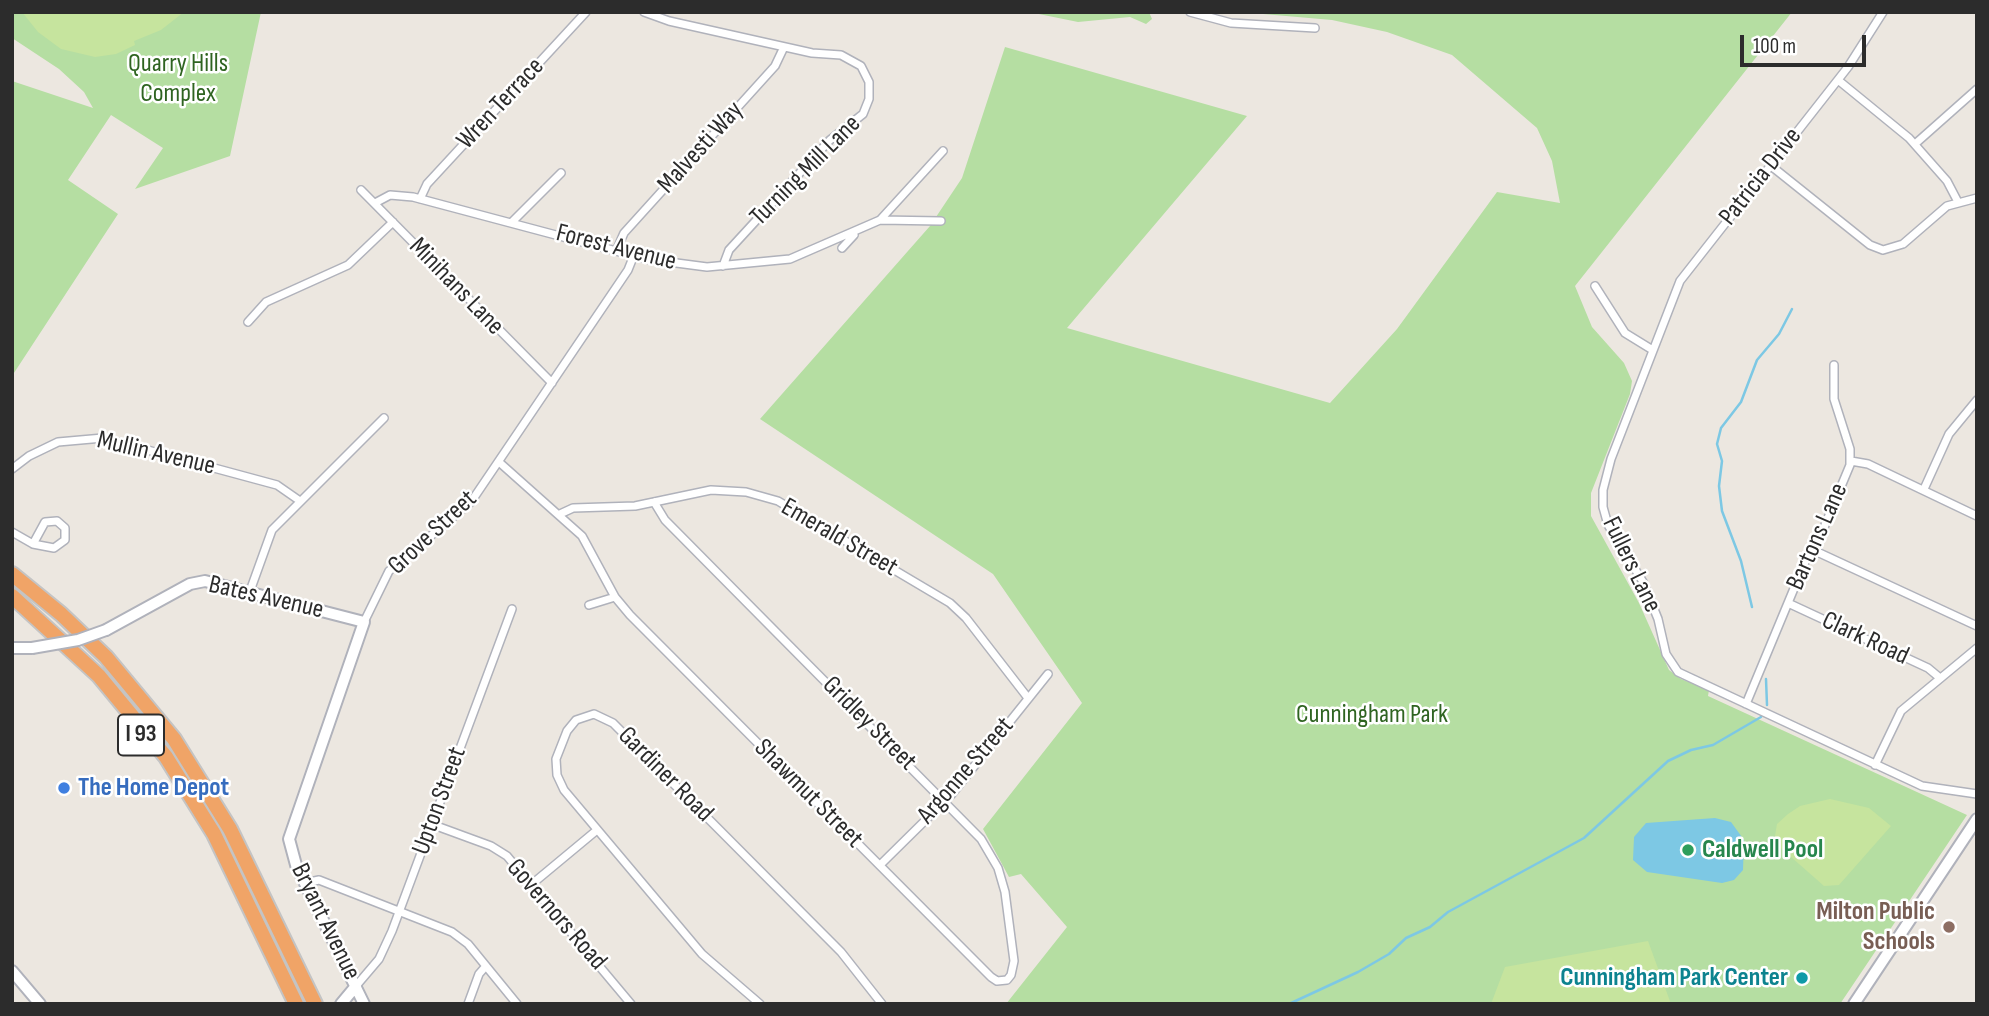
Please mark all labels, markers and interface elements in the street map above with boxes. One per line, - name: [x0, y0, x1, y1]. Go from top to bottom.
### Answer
- scale bar: [1744, 21, 1870, 65]
- text: 100 m: [1753, 34, 1796, 59]
- park label: Quarry Hills Complex: [128, 48, 228, 110]
- street label: Wren Terrace: [451, 52, 551, 156]
- street label: Malvesti Way: [652, 96, 750, 200]
- street label: Turning Mill Lane: [744, 109, 868, 233]
- street label: Patricia Drive: [1713, 122, 1809, 232]
- street label: Forest Avenue: [553, 218, 679, 278]
- street label: Minihans Lane: [402, 232, 510, 342]
- street label: Mullin Avenue: [94, 425, 218, 483]
- street label: Bartons Lane: [1781, 479, 1855, 595]
- street label: Grove Street: [382, 484, 484, 582]
- street label: Emerald Street: [775, 492, 903, 584]
- street label: Fullers Lane: [1594, 512, 1668, 618]
- street label: Bates Avenue: [206, 570, 326, 626]
- street label: Clark Road: [1817, 605, 1913, 673]
- street label: Gridley Street: [815, 670, 923, 778]
- park label: Cunningham Park: [1296, 699, 1448, 731]
- street label: Argonne Street: [911, 711, 1021, 831]
- road number: I 93: [118, 714, 164, 756]
- street label: Gardiner Road: [611, 721, 719, 829]
- street label: Shawmut Street: [747, 733, 869, 855]
- street label: Upton Street: [406, 743, 474, 859]
- place label: The Home Depot: [78, 772, 229, 804]
- marker: The Home Depot: [56, 780, 72, 796]
- place label: Caldwell Pool: [1702, 834, 1823, 866]
- marker: Caldwell Pool: [1680, 842, 1696, 858]
- street label: Governors Road: [499, 853, 613, 977]
- street label: Bryant Avenue: [283, 859, 367, 985]
- place label: Milton Public Schools: [1816, 896, 1935, 958]
- marker: Milton Public Schools: [1941, 919, 1957, 935]
- place label: Cunningham Park Center: [1560, 962, 1788, 994]
- marker: Cunningham Park Center: [1794, 970, 1810, 986]

